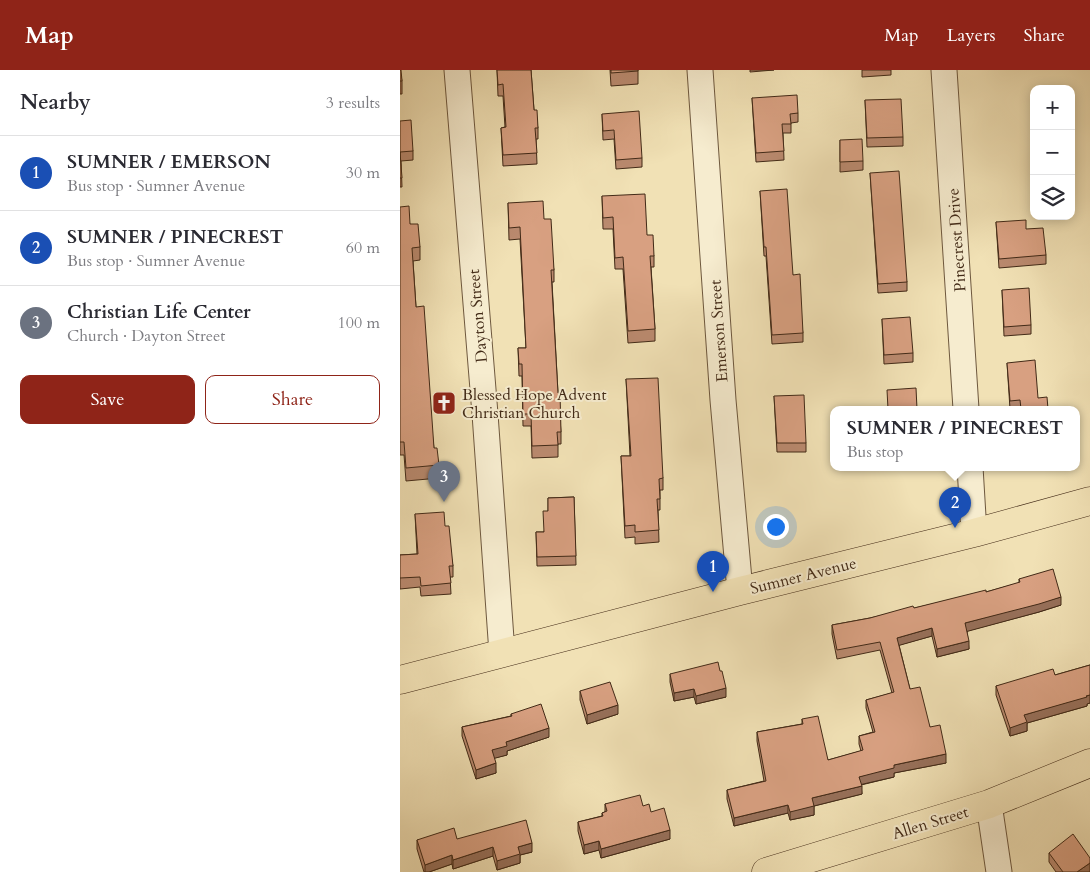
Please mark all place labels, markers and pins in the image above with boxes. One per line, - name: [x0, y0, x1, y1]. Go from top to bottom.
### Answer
- place label: Blessed Hope Advent Christian Church: [462, 384, 607, 424]
- church icon: Blessed Hope Advent Christian Church: [431, 390, 457, 416]
- pin: 3: [428, 461, 460, 502]
- pin: 2: [939, 487, 971, 528]
- pin: 1: [697, 551, 729, 592]

